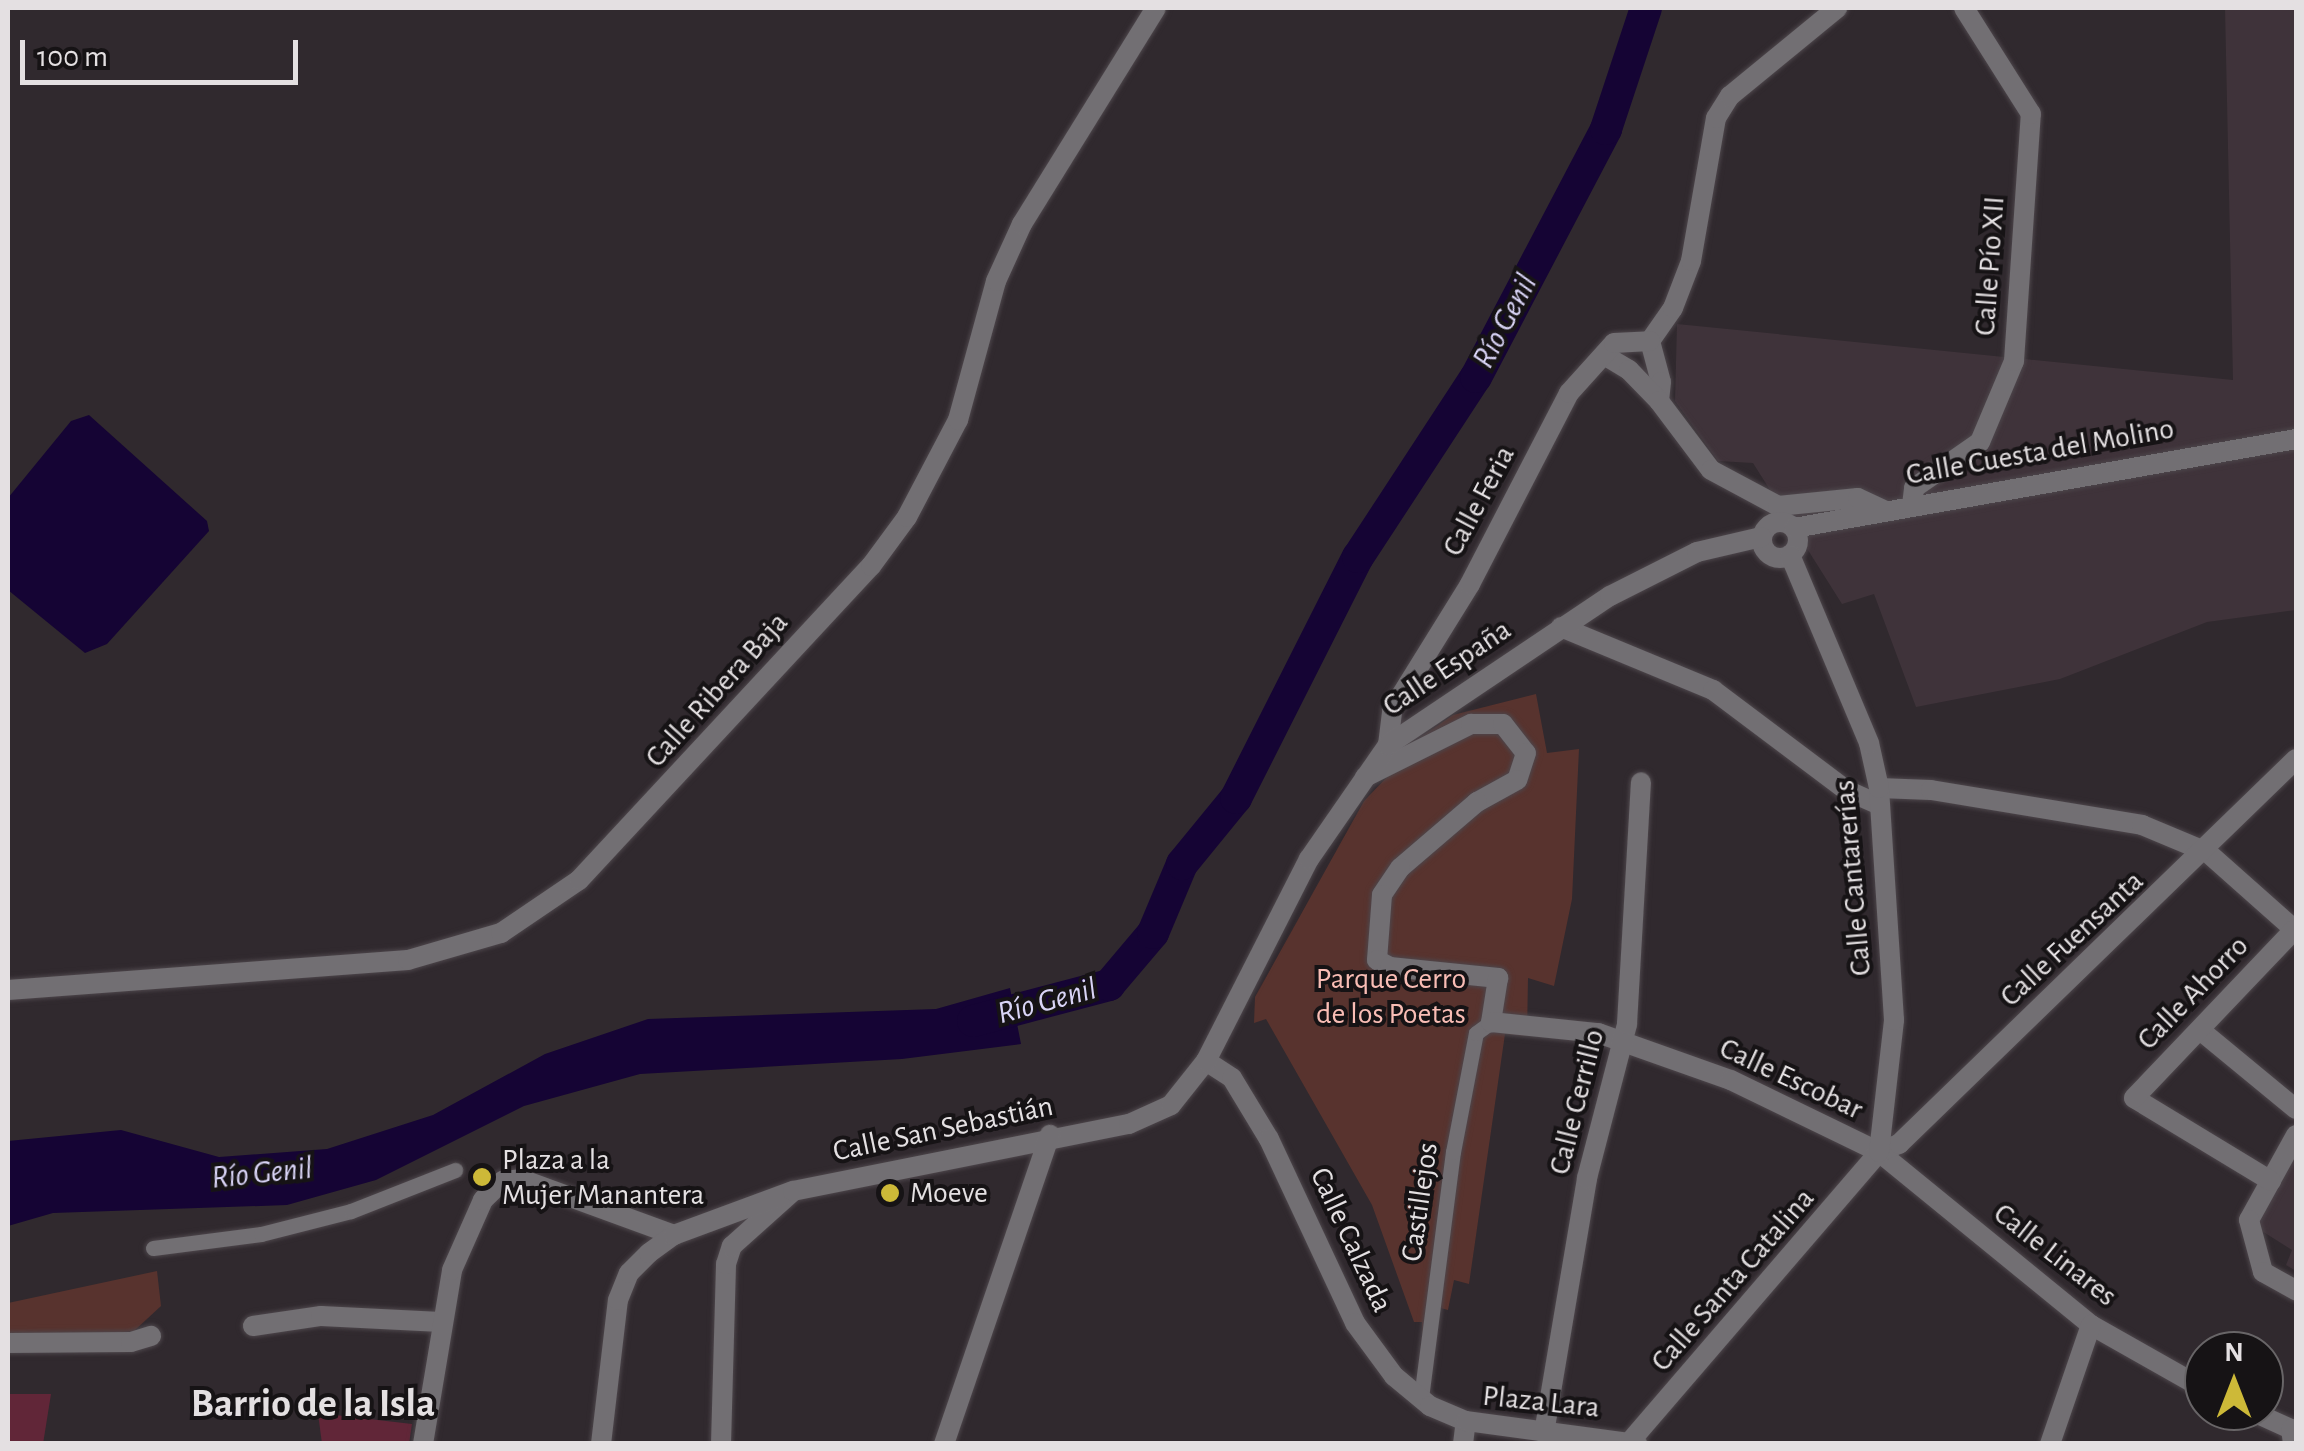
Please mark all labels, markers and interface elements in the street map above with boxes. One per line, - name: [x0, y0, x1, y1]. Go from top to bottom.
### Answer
- scale bar: [25, 20, 302, 82]
- text: 100 m: [37, 42, 108, 72]
- street label: Calle Pío XII: [1967, 195, 2013, 337]
- water label: Río Genil: [1464, 267, 1546, 375]
- street label: Calle Cuesta del Molino: [1903, 411, 2177, 493]
- street label: Calle Feria: [1435, 440, 1523, 562]
- street label: Calle Ribera Baja: [638, 605, 796, 775]
- street label: Calle España: [1376, 612, 1518, 724]
- street label: Calle Cantarerías: [1827, 779, 1879, 977]
- street label: Calle Fuensanta: [1993, 863, 2151, 1015]
- street label: Calle Ahorro: [2130, 929, 2256, 1057]
- park label: Parque Cerro de los Poetas: [1316, 961, 1466, 1032]
- water label: Río Genil: [993, 969, 1101, 1033]
- street label: Calle Cerrillo: [1542, 1026, 1612, 1178]
- street label: Calle Escobar: [1714, 1030, 1868, 1128]
- street label: Calle San Sebastián: [830, 1088, 1056, 1170]
- street label: Castillejos: [1394, 1140, 1446, 1264]
- place label: Plaza a la Mujer Manantera: [502, 1142, 704, 1212]
- water label: Río Genil: [210, 1149, 314, 1197]
- street label: Calle Calzada: [1302, 1162, 1400, 1318]
- marker: Plaza a la Mujer Manantera: [471, 1166, 493, 1188]
- place label: Moeve: [910, 1175, 988, 1211]
- street label: Calle Santa Catalina: [1644, 1181, 1822, 1379]
- marker: Moeve: [879, 1182, 901, 1204]
- street label: Calle Linares: [1986, 1196, 2124, 1314]
- north arrow: [2184, 1331, 2284, 1431]
- text: N: [2224, 1339, 2244, 1367]
- street label: Plaza Lara: [1481, 1378, 1601, 1426]
- district label: Barrio de la Isla: [191, 1380, 435, 1428]

